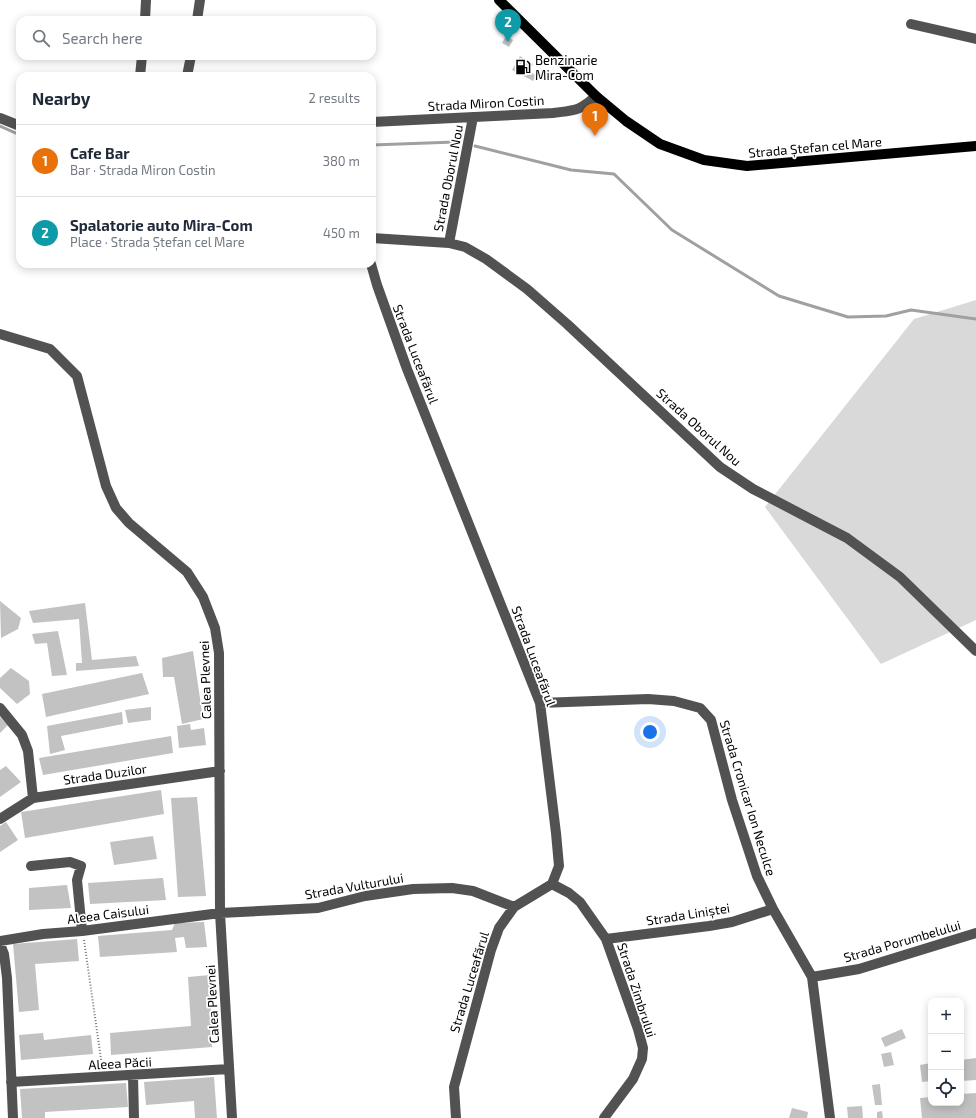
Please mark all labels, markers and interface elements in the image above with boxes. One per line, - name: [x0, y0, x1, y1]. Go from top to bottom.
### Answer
- pin: 2: [495, 9, 521, 42]
- search box: [16, 16, 376, 60]
- icon: search: [30, 27, 52, 49]
- text: Search here: [62, 29, 143, 47]
- place label: Benzinarie Mira-Com: [535, 52, 598, 83]
- fuel station icon: Benzinarie Mira-Com: [514, 58, 532, 76]
- text: Nearby: [32, 88, 90, 108]
- text: 2 results: [308, 90, 360, 106]
- street label: Strada Miron Costin: [427, 92, 545, 114]
- pin: 1: [582, 103, 608, 136]
- street label: Strada Oborul Nou: [430, 123, 466, 233]
- street label: Strada Ștefan cel Mare: [748, 133, 883, 162]
- text: Cafe Bar: [70, 144, 130, 162]
- text: 1: [42, 153, 48, 169]
- text: 380 m: [323, 153, 360, 169]
- text: Bar · Strada Miron Costin: [70, 162, 216, 178]
- text: Spalatorie auto Mira-Com: [70, 216, 253, 234]
- text: 2: [41, 225, 49, 241]
- text: 450 m: [323, 225, 360, 241]
- text: Place · Strada Ștefan cel Mare: [70, 234, 245, 250]
- street label: Strada Luceafărul: [390, 302, 442, 406]
- street label: Strada Oborul Nou: [653, 385, 745, 469]
- street label: Strada Luceafărul: [509, 604, 560, 708]
- street label: Calea Plevnei: [196, 640, 214, 720]
- street label: Strada Cronicar Ion Neculce: [717, 718, 779, 878]
- your location: [640, 722, 660, 742]
- street label: Strada Duzilor: [62, 760, 148, 788]
- street label: Strada Vulturului: [303, 869, 405, 903]
- street label: Strada Liniștei: [645, 899, 731, 929]
- street label: Aleea Caisului: [66, 901, 150, 927]
- street label: Strada Porumbelului: [842, 917, 962, 965]
- street label: Strada Luceafărul: [446, 929, 492, 1035]
- street label: Strada Zimbrului: [614, 941, 660, 1039]
- street label: Calea Plevnei: [202, 964, 222, 1044]
- map controls: [928, 998, 964, 1106]
- button: +: [928, 998, 964, 1034]
- button: −: [928, 1034, 964, 1070]
- street label: Aleea Păcii: [88, 1053, 152, 1073]
- button: locate: [928, 1070, 964, 1106]

